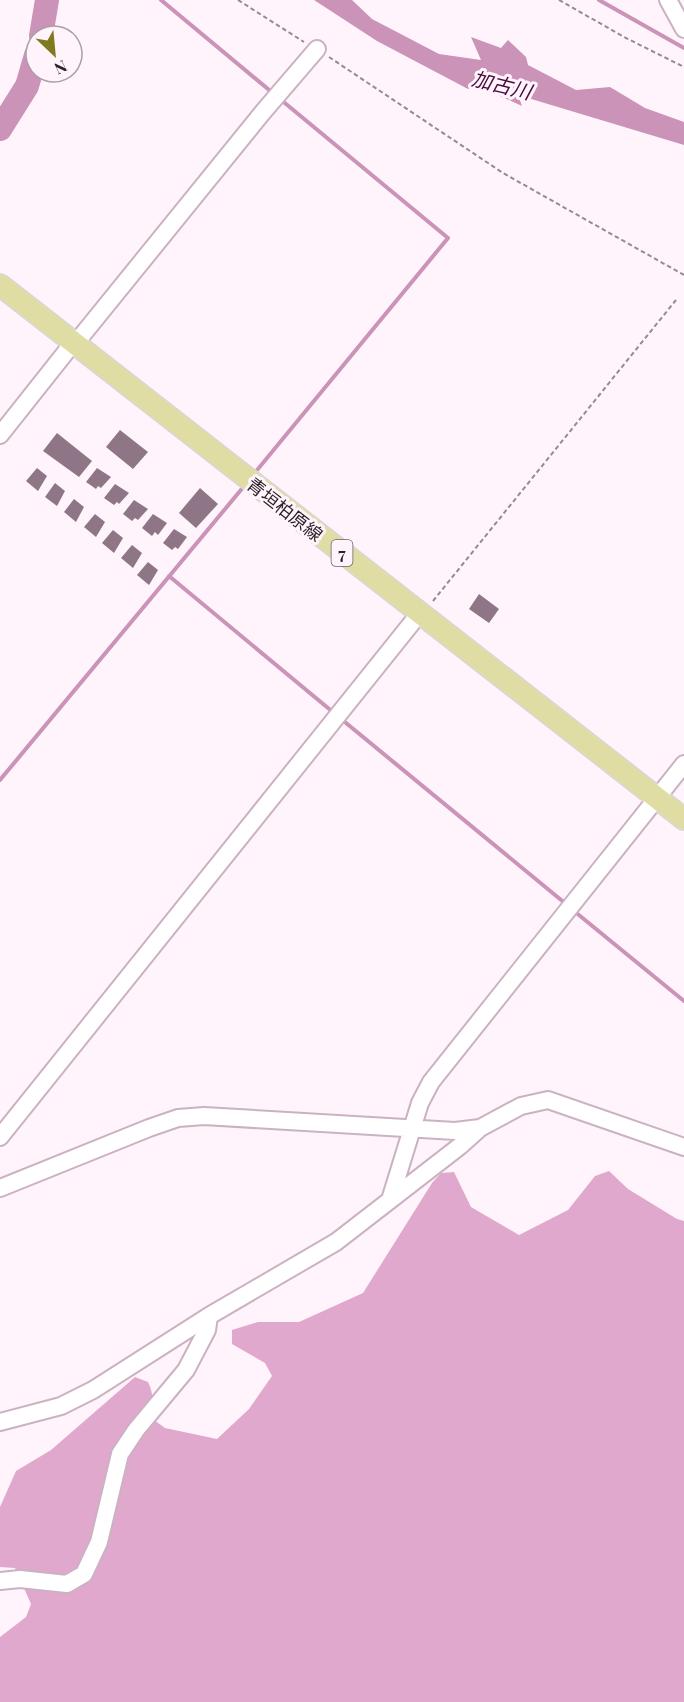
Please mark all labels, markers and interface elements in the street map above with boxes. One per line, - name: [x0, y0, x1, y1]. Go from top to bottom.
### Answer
- north arrow: [24, 24, 84, 84]
- text: N: [51, 56, 71, 80]
- water label: 加古川: [470, 64, 536, 105]
- street label: 青垣柏原線: [242, 472, 328, 546]
- road number: 7: [332, 540, 352, 566]

